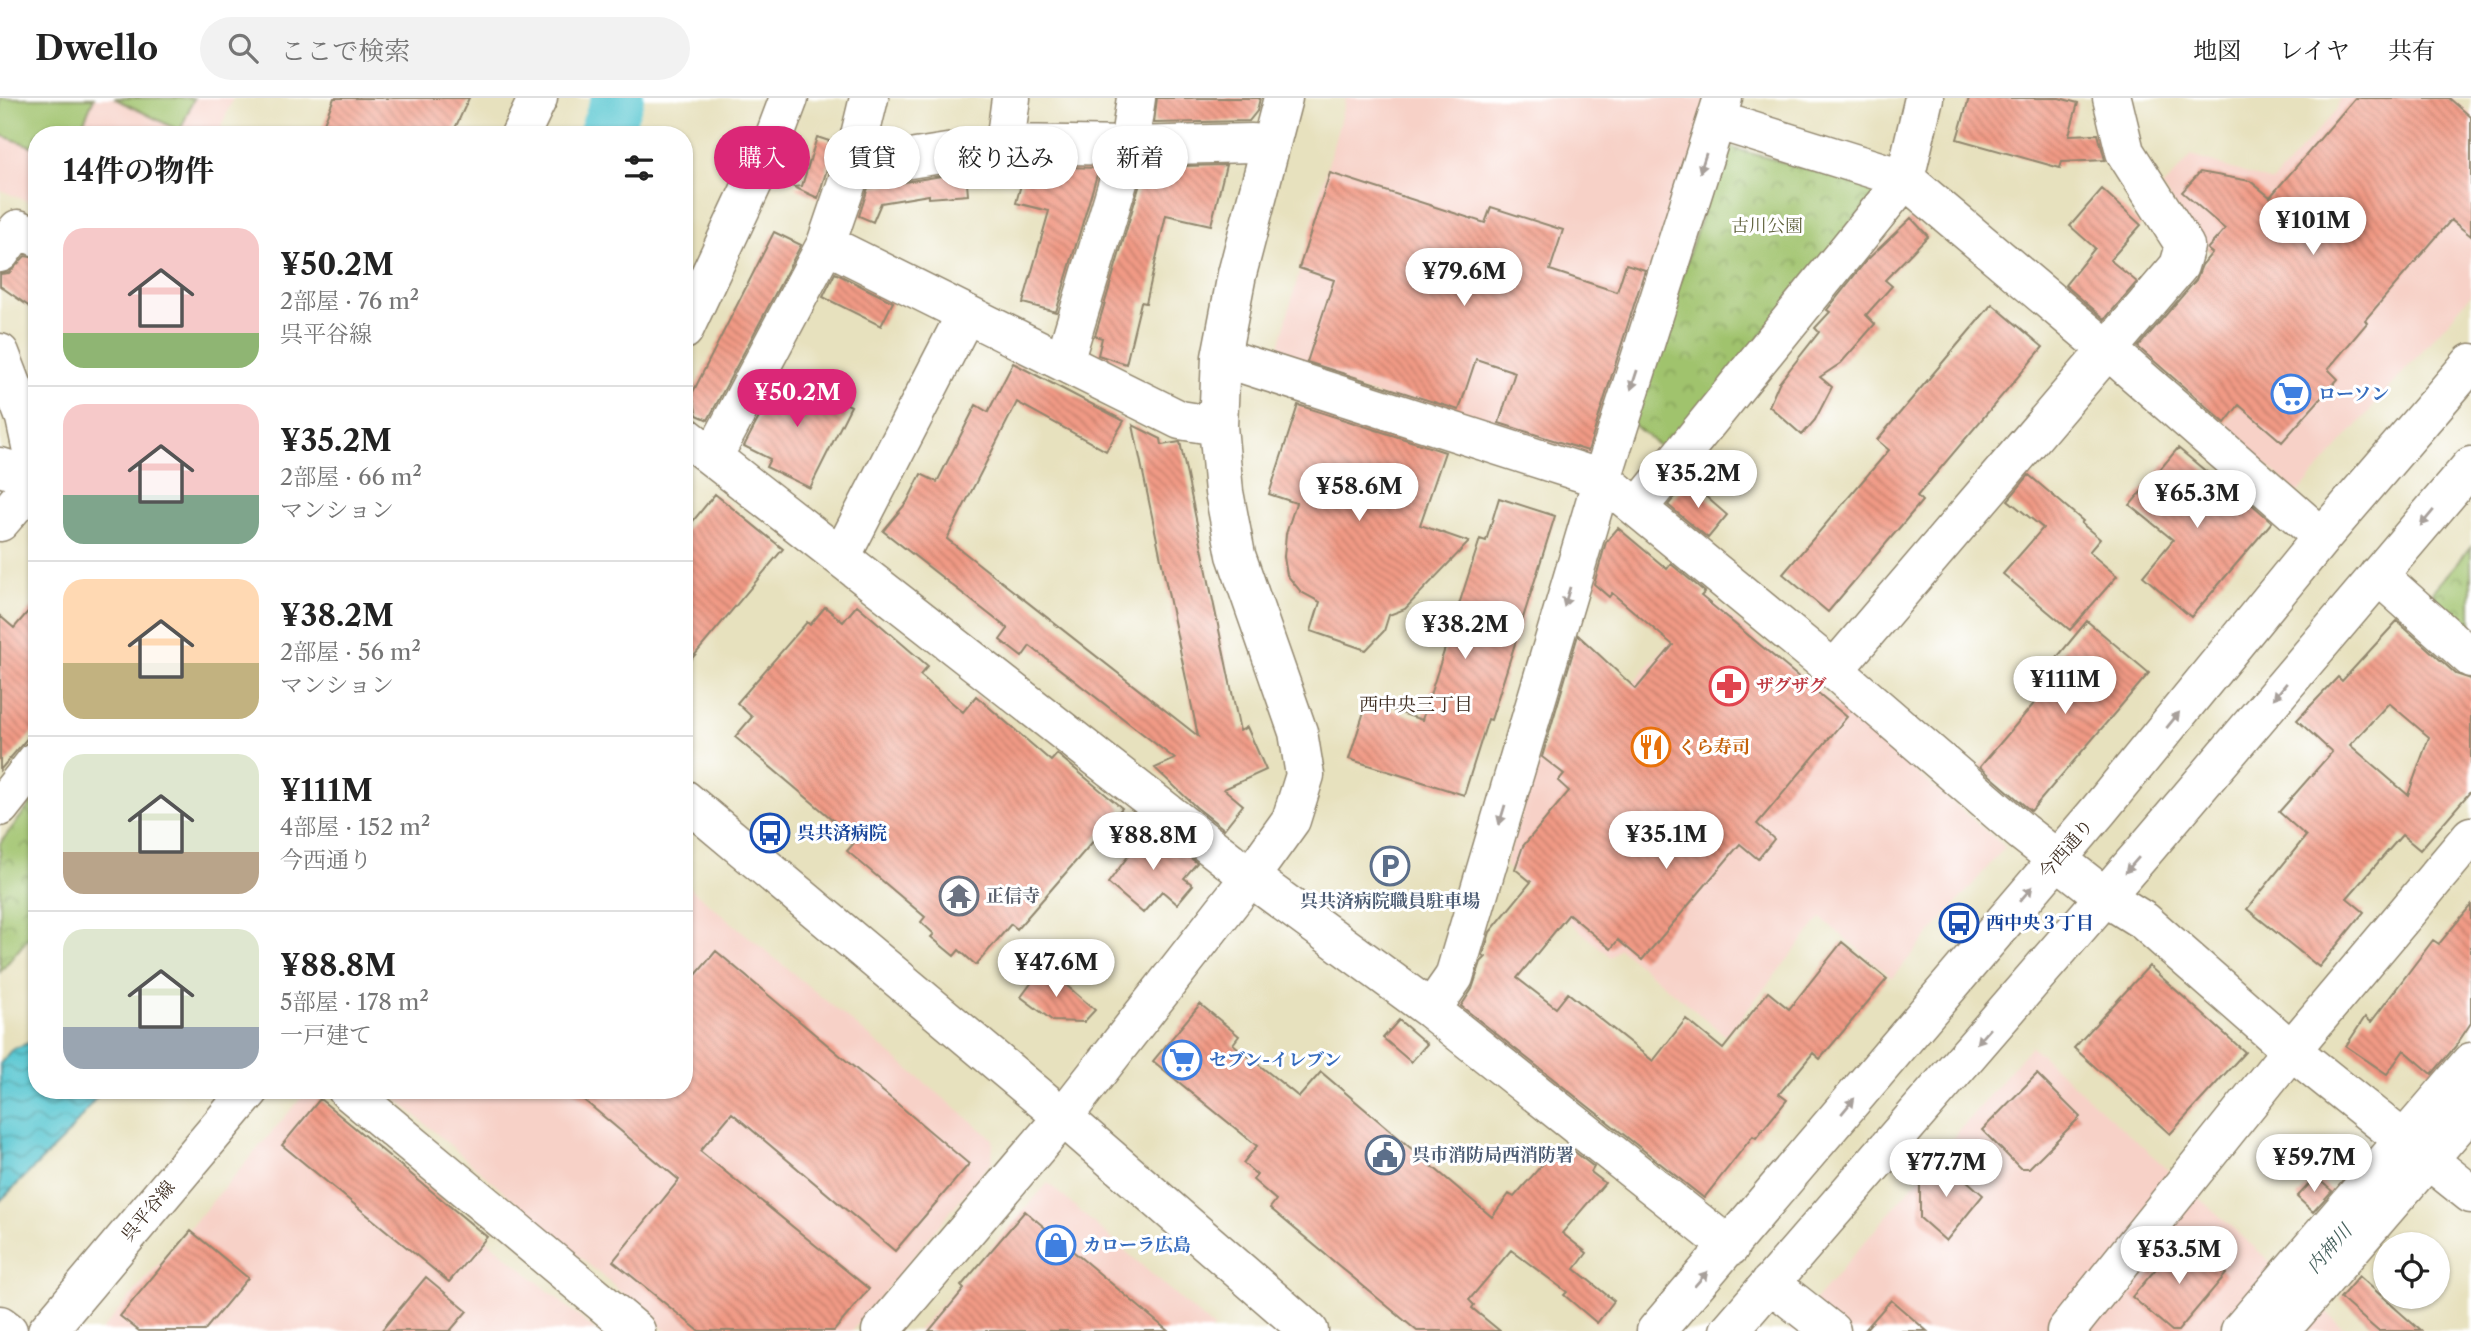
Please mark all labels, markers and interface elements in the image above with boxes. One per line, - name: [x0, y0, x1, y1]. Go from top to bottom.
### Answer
- search box: [200, 17, 690, 80]
- text: Dwello: [35, 28, 158, 69]
- icon: search: [224, 29, 262, 67]
- text: ここで検索: [280, 35, 410, 67]
- text: 地図: [2193, 36, 2241, 65]
- text: レイヤ: [2279, 36, 2350, 65]
- text: 共有: [2388, 36, 2436, 65]
- chip: 購入: [714, 126, 810, 189]
- chip: 賃貸: [824, 126, 920, 189]
- chip: 絞り込み: [934, 126, 1078, 189]
- chip: 新着: [1092, 126, 1188, 189]
- icon: filters: [620, 149, 658, 187]
- text: 14件の物件: [63, 152, 214, 189]
- one-way arrow: [1697, 153, 1707, 174]
- pin: ¥101M: [2264, 198, 2362, 257]
- text: ¥101M: [2275, 206, 2351, 234]
- park label: 古川公園: [1731, 215, 1803, 237]
- text: ¥50.2M: [280, 246, 394, 283]
- pin: ¥79.6M: [1407, 248, 1521, 308]
- icon: home: [119, 256, 203, 340]
- text: ¥79.6M: [1421, 257, 1507, 285]
- text: 2部屋 · 76 m²: [280, 287, 419, 315]
- text: 呉平谷線: [280, 320, 372, 348]
- pin: ¥50.2M: [740, 370, 854, 429]
- one-way arrow: [1628, 370, 1639, 391]
- supermarket icon: ローソン: [2270, 373, 2312, 415]
- text: ¥50.2M: [753, 378, 841, 406]
- place label: ローソン: [2318, 383, 2389, 405]
- text: ¥35.2M: [280, 422, 392, 459]
- icon: home: [119, 432, 203, 516]
- pin: ¥35.2M: [1641, 450, 1755, 510]
- text: ¥35.2M: [1655, 459, 1741, 487]
- text: 2部屋 · 66 m²: [280, 463, 422, 491]
- pin: ¥58.6M: [1302, 464, 1416, 523]
- pin: ¥65.3M: [2140, 470, 2254, 530]
- text: ¥58.6M: [1315, 472, 1403, 500]
- text: ¥65.3M: [2154, 479, 2240, 507]
- text: マンション: [280, 496, 394, 524]
- one-way arrow: [2419, 509, 2435, 527]
- one-way arrow: [1562, 587, 1572, 608]
- text: ¥38.2M: [280, 597, 394, 634]
- pin: ¥38.2M: [1408, 602, 1522, 661]
- icon: home: [119, 607, 203, 691]
- text: ¥38.2M: [1421, 610, 1509, 638]
- text: 2部屋 · 56 m²: [280, 638, 421, 666]
- pin: ¥111M: [2016, 656, 2114, 716]
- pharmacy icon: ザグザグ: [1708, 665, 1750, 707]
- text: ¥111M: [2029, 665, 2101, 693]
- text: マンション: [280, 671, 394, 699]
- place label: ザグザグ: [1756, 675, 1827, 697]
- one-way arrow: [2272, 682, 2287, 700]
- district label: 西中央三丁目: [1359, 693, 1473, 716]
- one-way arrow: [2165, 712, 2180, 729]
- restaurant icon: くら寿司: [1630, 726, 1672, 768]
- place label: くら寿司: [1678, 736, 1750, 758]
- text: ¥111M: [280, 772, 373, 809]
- icon: home: [119, 782, 203, 866]
- one-way arrow: [1497, 805, 1507, 826]
- bus stop icon: 呉共済病院: [749, 812, 791, 854]
- pin: ¥88.8M: [1096, 812, 1210, 872]
- pin: ¥35.1M: [1609, 812, 1723, 871]
- text: 4部屋 · 152 m²: [280, 813, 430, 841]
- street label: 今西通り: [2034, 815, 2098, 883]
- text: ¥35.1M: [1625, 820, 1707, 848]
- text: ¥88.8M: [1108, 821, 1198, 849]
- place label: 呉共済病院: [797, 822, 887, 844]
- parking icon: 呉共済病院職員駐車場: [1369, 845, 1411, 887]
- text: 今西通り: [280, 846, 372, 874]
- one-way arrow: [2125, 856, 2140, 873]
- temple icon: 正信寺: [938, 875, 980, 917]
- place label: 正信寺: [986, 885, 1040, 907]
- one-way arrow: [2018, 885, 2034, 903]
- place label: 呉共済病院職員駐車場: [1300, 890, 1480, 912]
- bus stop icon: 西中央３丁目: [1938, 902, 1980, 944]
- place label: 西中央３丁目: [1986, 912, 2094, 934]
- pin: ¥47.6M: [999, 940, 1113, 999]
- text: ¥88.8M: [280, 947, 396, 984]
- text: ¥47.6M: [1014, 948, 1098, 976]
- icon: home: [119, 957, 203, 1041]
- text: 5部屋 · 178 m²: [280, 988, 429, 1016]
- text: 一戸建て: [280, 1021, 372, 1049]
- one-way arrow: [1975, 1027, 1991, 1045]
- supermarket icon: セブン-イレブン: [1161, 1039, 1203, 1081]
- place label: セブン-イレブン: [1209, 1049, 1342, 1071]
- one-way arrow: [1840, 1097, 1855, 1114]
- public building icon: 呉市消防局西消防署: [1364, 1134, 1406, 1176]
- pin: ¥59.7M: [2257, 1134, 2371, 1194]
- pin: ¥77.7M: [1889, 1140, 2003, 1199]
- text: ¥59.7M: [2272, 1143, 2356, 1171]
- place label: 呉市消防局西消防署: [1412, 1144, 1574, 1166]
- text: ¥77.7M: [1905, 1148, 1987, 1176]
- street label: 呉平谷線: [116, 1176, 180, 1246]
- water label: 内神川: [2302, 1218, 2358, 1278]
- shop icon: カローラ広島: [1035, 1224, 1077, 1266]
- pin: ¥53.5M: [2122, 1226, 2236, 1286]
- map controls: [2373, 1232, 2450, 1309]
- button: locate: [2373, 1232, 2450, 1309]
- place label: カローラ広島: [1083, 1234, 1191, 1256]
- text: ¥53.5M: [2137, 1235, 2221, 1263]
- one-way arrow: [1693, 1271, 1708, 1288]

